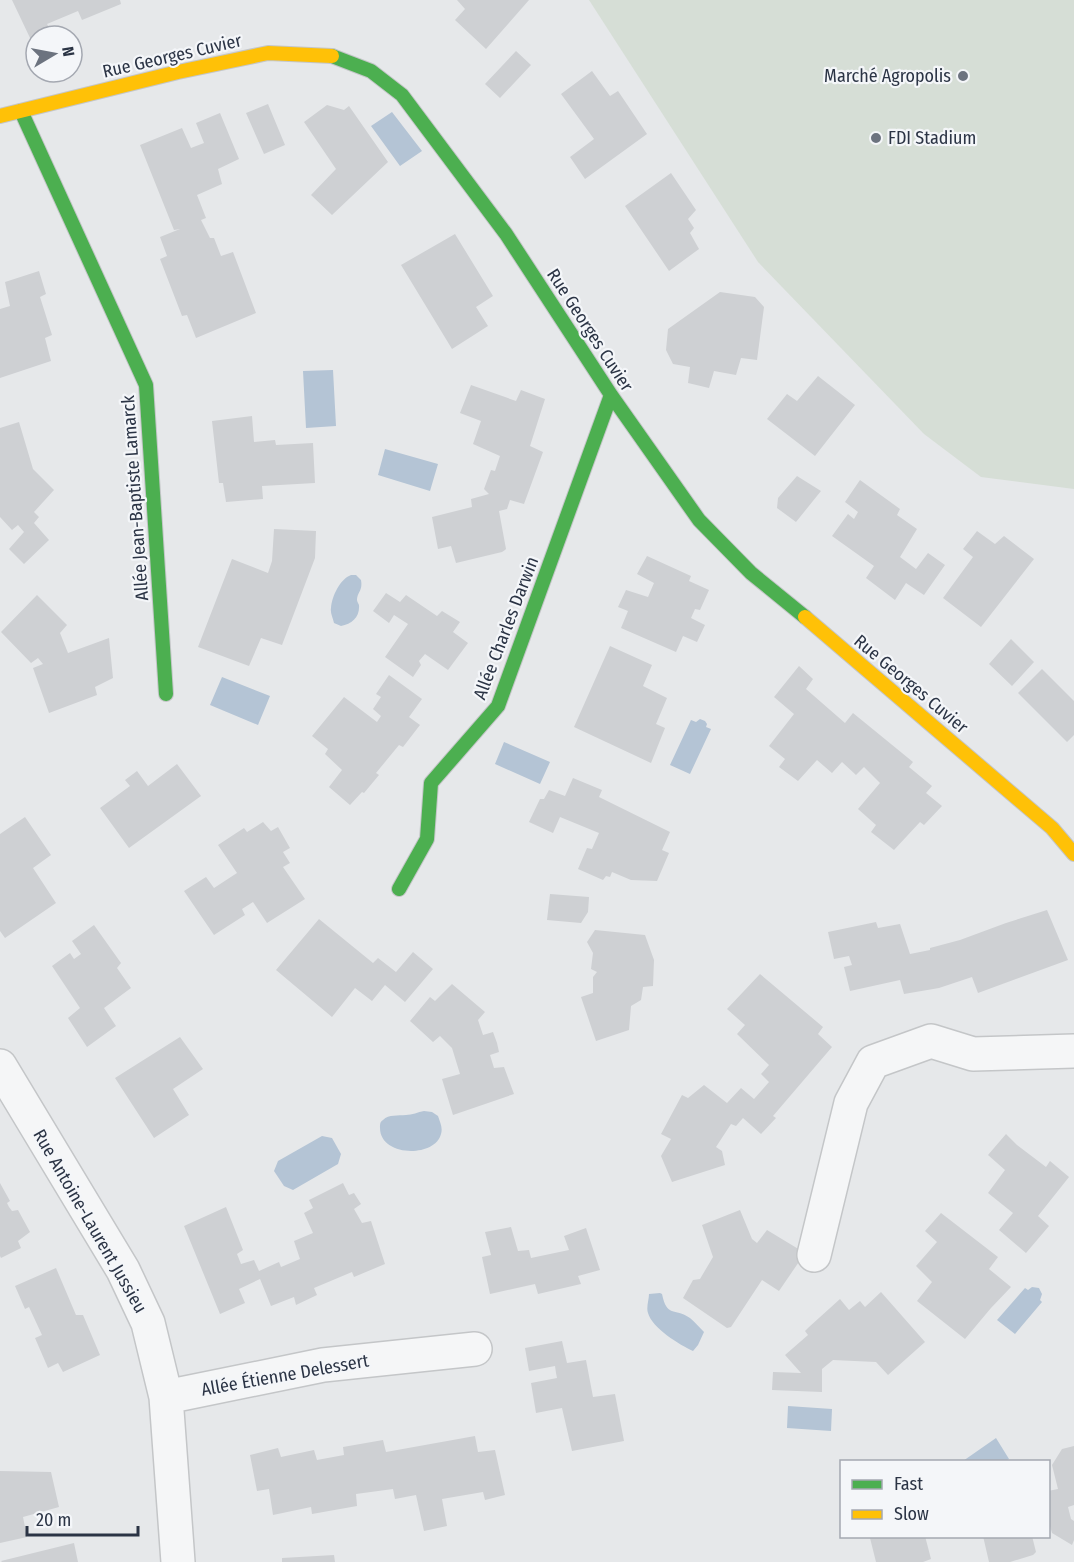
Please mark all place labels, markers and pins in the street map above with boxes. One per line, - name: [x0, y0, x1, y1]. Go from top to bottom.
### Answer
- place label: Marché Agropolis: [824, 65, 951, 87]
- marker: Marché Agropolis: [956, 69, 970, 83]
- place label: FDI Stadium: [888, 127, 976, 149]
- marker: FDI Stadium: [869, 131, 883, 145]

